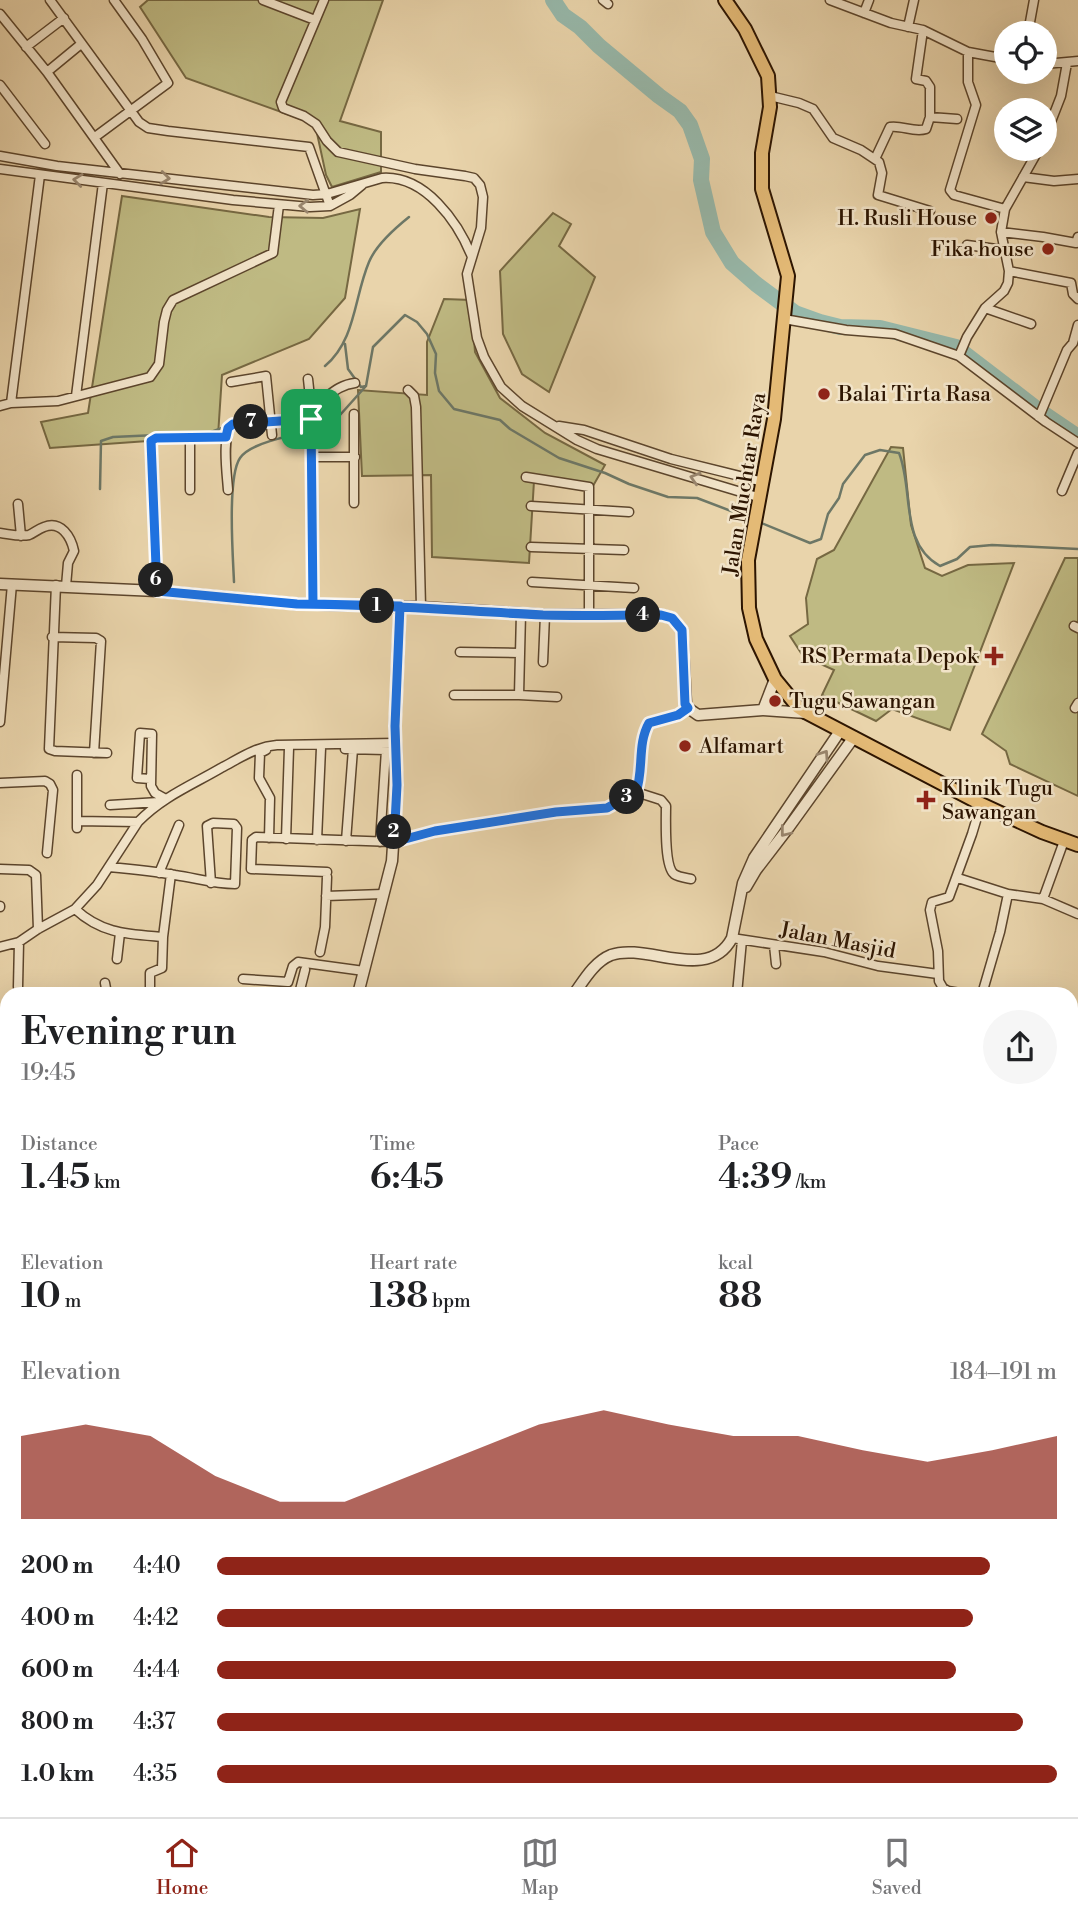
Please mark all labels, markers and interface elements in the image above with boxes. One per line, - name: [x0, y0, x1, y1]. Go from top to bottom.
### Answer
- map controls: [994, 21, 1057, 161]
- button: locate: [994, 21, 1057, 84]
- button: layers: [994, 98, 1057, 161]
- one-way arrow: [159, 170, 171, 185]
- one-way arrow: [72, 172, 83, 187]
- one-way arrow: [298, 199, 309, 214]
- place label: H. Rusli House: [838, 206, 977, 232]
- marker: H. Rusli House: [983, 210, 999, 226]
- place label: Fika house: [931, 237, 1034, 263]
- marker: Fika house: [1040, 241, 1056, 257]
- place label: Balai Tirta Rasa: [837, 382, 991, 408]
- marker: Balai Tirta Rasa: [816, 386, 832, 402]
- pin: [281, 389, 341, 449]
- street label: Jalan Muchtar Raya: [718, 391, 772, 578]
- icon: arrive: [292, 400, 330, 438]
- pin: 7: [233, 404, 268, 440]
- text: 7: [245, 409, 256, 433]
- one-way arrow: [690, 472, 702, 487]
- pin: 6: [138, 562, 174, 598]
- text: 6: [150, 567, 161, 591]
- pin: 1: [360, 588, 394, 624]
- text: 1: [372, 593, 381, 617]
- pin: 4: [626, 598, 660, 632]
- text: 4: [636, 602, 649, 626]
- place label: RS Permata Depok: [800, 644, 979, 670]
- marker: RS Permata Depok: [984, 646, 1004, 666]
- place label: Tugu Sawangan: [789, 689, 936, 715]
- marker: Tugu Sawangan: [767, 693, 783, 709]
- place label: Alfamart: [698, 734, 785, 760]
- marker: Alfamart: [677, 738, 693, 754]
- one-way arrow: [815, 750, 828, 763]
- place label: Klinik Tugu Sawangan: [942, 776, 1053, 826]
- pin: 3: [610, 780, 644, 814]
- text: 3: [621, 784, 632, 808]
- marker: Klinik Tugu Sawangan: [916, 790, 936, 810]
- pin: 2: [376, 814, 412, 850]
- text: 2: [388, 819, 399, 843]
- one-way arrow: [781, 825, 794, 837]
- street label: Jalan Masjid: [777, 917, 898, 965]
- text: Evening run: [21, 1009, 236, 1056]
- button: share: [983, 1010, 1057, 1084]
- text: 19:45: [21, 1059, 76, 1087]
- text: Distance: [21, 1132, 98, 1156]
- text: Time: [370, 1132, 415, 1156]
- text: Pace: [718, 1132, 759, 1156]
- text: 1.45: [21, 1156, 90, 1199]
- text: 6:45: [370, 1156, 444, 1199]
- text: 4:39: [718, 1156, 792, 1199]
- text: km: [90, 1170, 121, 1194]
- text: /km: [792, 1170, 826, 1194]
- text: Elevation: [21, 1251, 103, 1275]
- text: Heart rate: [370, 1251, 457, 1275]
- text: kcal: [718, 1251, 753, 1275]
- text: 10: [21, 1275, 61, 1318]
- text: 138: [370, 1275, 428, 1318]
- text: 88: [718, 1275, 762, 1318]
- text: m: [61, 1289, 81, 1313]
- text: bpm: [428, 1289, 471, 1313]
- text: Elevation: [21, 1358, 121, 1386]
- text: 184–191 m: [950, 1358, 1057, 1386]
- text: 200 m: [21, 1552, 93, 1580]
- text: 4:40: [133, 1552, 181, 1580]
- text: 400 m: [21, 1604, 94, 1632]
- text: 4:42: [133, 1604, 179, 1632]
- text: 600 m: [21, 1656, 94, 1684]
- text: 4:44: [133, 1656, 180, 1684]
- text: 800 m: [21, 1708, 94, 1736]
- text: 4:37: [133, 1708, 176, 1736]
- text: 1.0 km: [21, 1760, 94, 1788]
- text: 4:35: [133, 1760, 177, 1788]
- tab: Home: [156, 1834, 208, 1900]
- tab: Map: [521, 1834, 559, 1900]
- tab: Saved: [872, 1834, 922, 1900]

